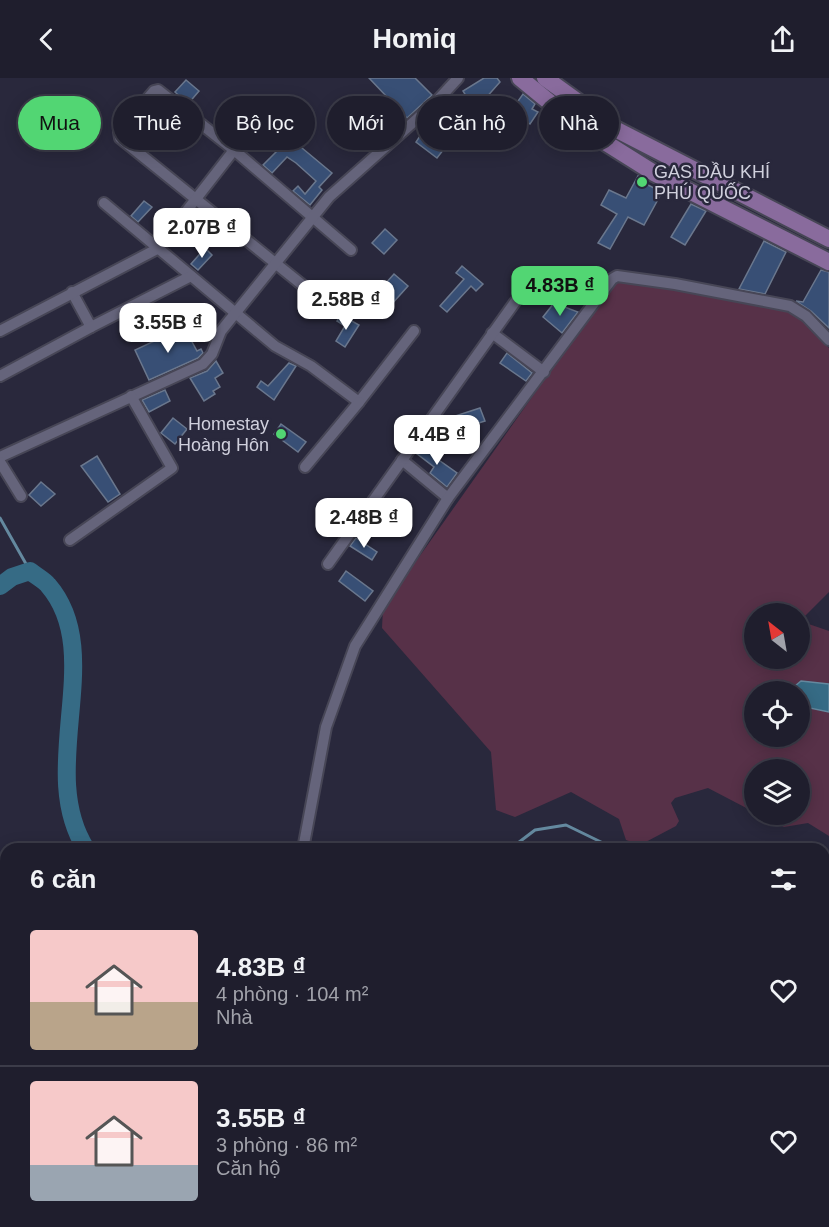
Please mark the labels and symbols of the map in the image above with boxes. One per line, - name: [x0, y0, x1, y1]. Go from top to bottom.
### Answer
- place label: GAS DẦU KHÍ PHÚ QUỐC: [654, 161, 770, 203]
- marker: GAS DẦU KHÍ PHÚ QUỐC: [635, 175, 649, 189]
- pin: 2.07B ₫: [147, 208, 257, 259]
- pin: 4.83B ₫: [505, 266, 615, 317]
- pin: 2.58B ₫: [291, 280, 401, 331]
- pin: 3.55B ₫: [113, 303, 223, 354]
- place label: Homestay Hoàng Hôn: [178, 414, 269, 455]
- pin: 4.4B ₫: [388, 415, 486, 466]
- marker: Homestay Hoàng Hôn: [274, 427, 288, 441]
- pin: 2.48B ₫: [309, 498, 419, 549]
- north arrow: [744, 603, 810, 669]

